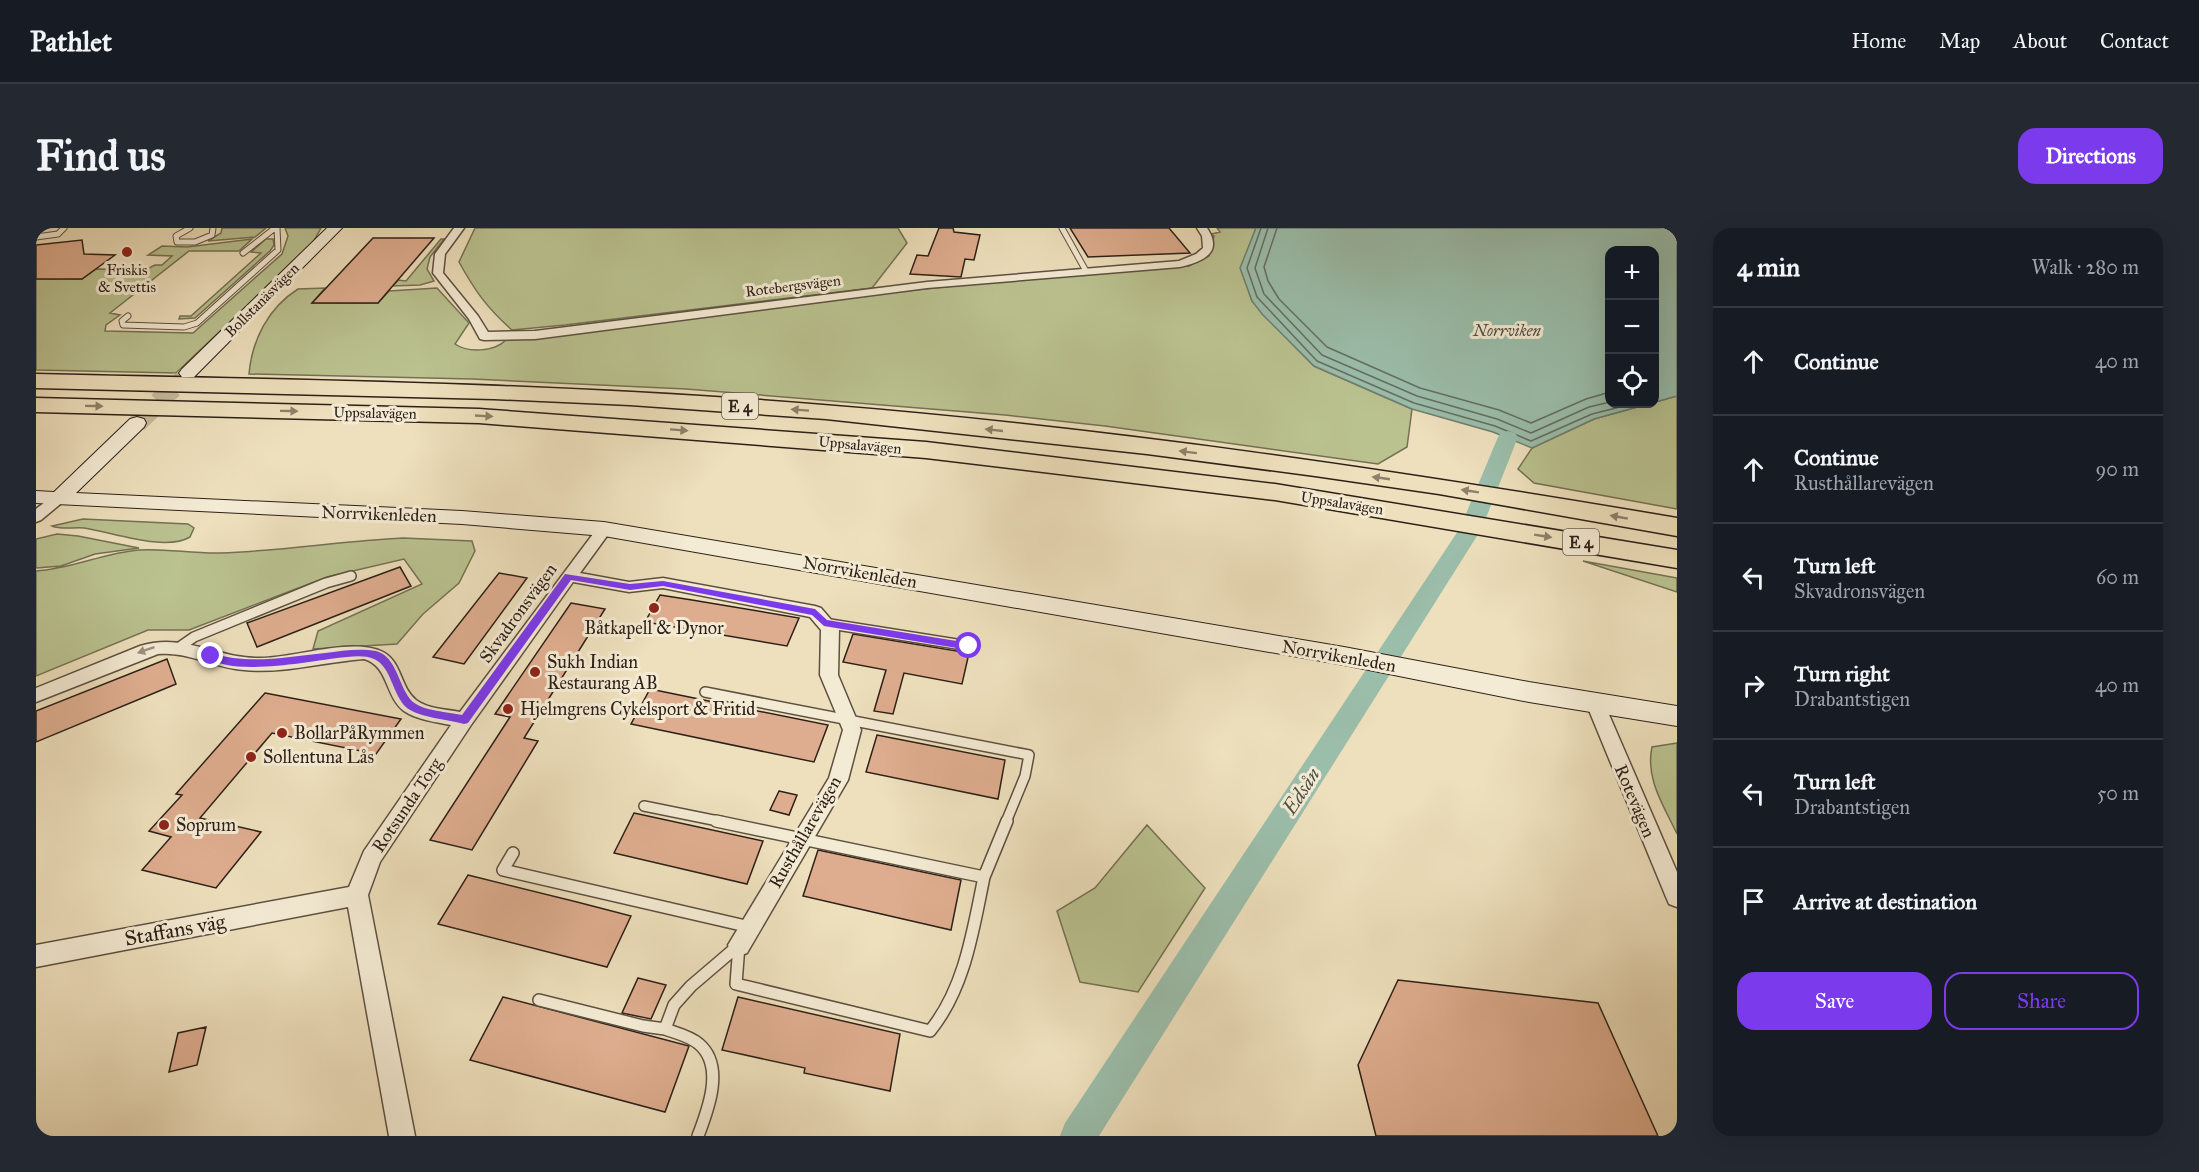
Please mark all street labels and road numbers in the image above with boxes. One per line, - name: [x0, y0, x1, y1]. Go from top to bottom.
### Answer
- street label: Bollstanäsvägen: [221, 259, 303, 341]
- street label: Rotebergsvägen: [744, 271, 842, 301]
- road number: E 4: [722, 393, 758, 419]
- street label: Uppsalavägen: [333, 403, 417, 423]
- street label: Uppsalavägen: [818, 432, 902, 458]
- street label: Uppsalavägen: [1299, 488, 1385, 518]
- street label: Norrvikenleden: [321, 501, 437, 527]
- road number: E 4: [1563, 529, 1599, 555]
- street label: Norrvikenleden: [801, 551, 919, 593]
- street label: Skvadronsvägen: [474, 559, 563, 668]
- street label: Norrvikenleden: [1280, 635, 1398, 677]
- street label: Rotsunda Torg: [367, 753, 448, 857]
- street label: Rotevägen: [1609, 761, 1660, 842]
- street label: Rusthållarevägen: [764, 772, 847, 892]
- street label: Staffans väg: [122, 908, 228, 952]

